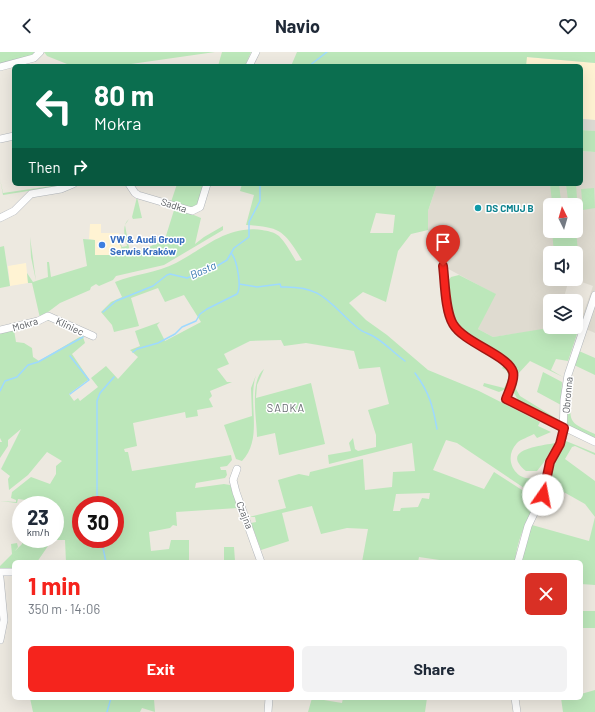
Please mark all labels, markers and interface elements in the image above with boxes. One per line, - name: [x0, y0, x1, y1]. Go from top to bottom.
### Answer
- icon: back: [16, 15, 38, 37]
- text: Navio: [275, 15, 320, 37]
- icon: heart: [557, 15, 579, 37]
- text: 80 m: [94, 78, 154, 112]
- icon: left: [28, 80, 80, 132]
- text: Mokra: [94, 112, 141, 134]
- icon: right: [69, 156, 91, 178]
- text: Then: [28, 158, 61, 176]
- street label: Sadka: [160, 195, 188, 215]
- north arrow: [543, 198, 583, 238]
- map controls: [543, 198, 583, 334]
- place label: DS CMUJ B: [486, 202, 534, 214]
- marker: DS CMUJ B: [473, 203, 483, 213]
- pin: [426, 225, 460, 266]
- icon: arrive: [432, 231, 454, 253]
- place label: VW & Audi Group Serwis Kraków: [110, 233, 185, 257]
- marker: VW & Audi Group Serwis Kraków: [97, 240, 107, 250]
- button: sound: [543, 246, 583, 286]
- water label: Basta: [188, 258, 218, 281]
- button: layers: [543, 294, 583, 334]
- street label: Kliniec: [54, 314, 86, 338]
- street label: Mokra: [11, 315, 39, 333]
- street label: Obronna: [559, 376, 575, 414]
- district label: SADKA: [267, 401, 305, 414]
- position arrow: [522, 474, 564, 516]
- speed limit sign: 30: [72, 496, 124, 548]
- street label: Czajna: [234, 499, 256, 531]
- text: 23: [27, 505, 49, 529]
- text: km/h: [27, 526, 49, 538]
- text: 1 min: [28, 571, 81, 600]
- button: close: [525, 573, 567, 615]
- text: 350 m · 14:06: [28, 601, 100, 617]
- button: Exit: [28, 646, 294, 692]
- button: Share: [302, 646, 567, 692]

